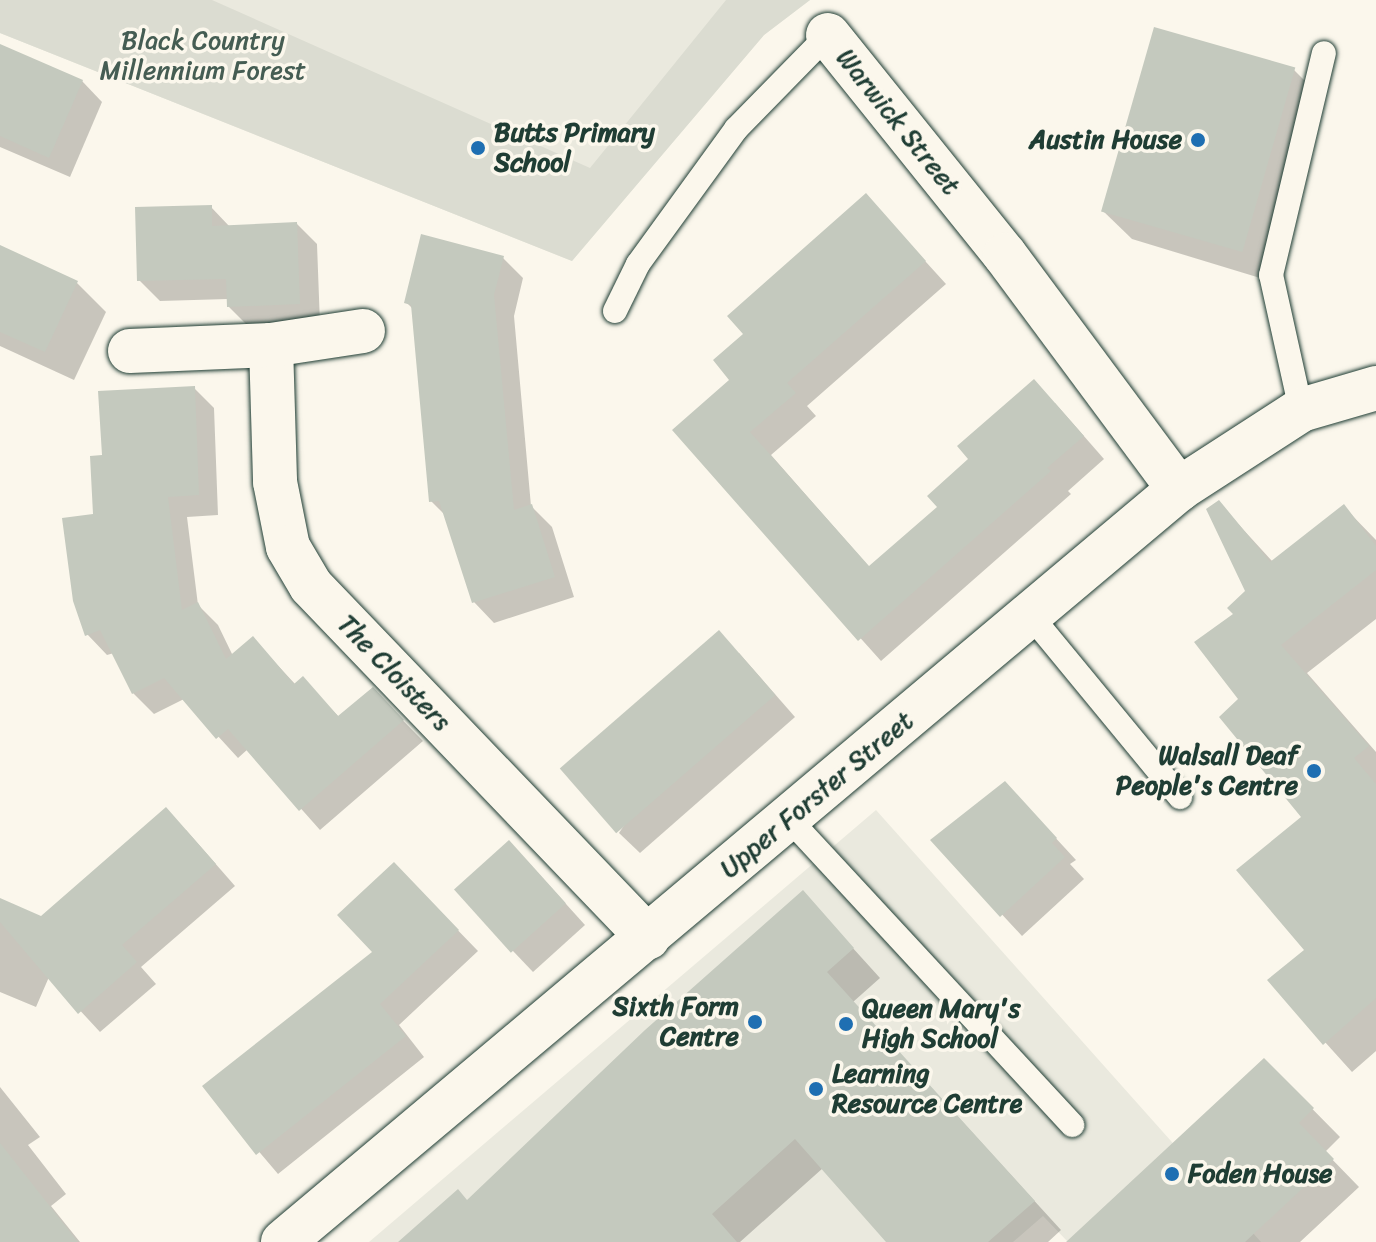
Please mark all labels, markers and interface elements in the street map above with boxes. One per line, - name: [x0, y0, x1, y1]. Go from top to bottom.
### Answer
- park label: Black Country Millennium Forest: [100, 25, 306, 86]
- street label: Warwick Street: [830, 43, 966, 201]
- place label: Butts Primary School: [494, 117, 655, 178]
- place label: Austin House: [1030, 124, 1182, 156]
- marker: Austin House: [1189, 131, 1207, 149]
- marker: Butts Primary School: [469, 139, 487, 157]
- street label: The Cloisters: [331, 608, 457, 738]
- street label: Upper Forster Street: [714, 705, 920, 885]
- place label: Walsall Deaf People's Centre: [1116, 740, 1298, 802]
- marker: Walsall Deaf People's Centre: [1305, 762, 1323, 780]
- place label: Sixth Form Centre: [612, 991, 739, 1052]
- place label: Queen Mary's High School: [862, 993, 1018, 1054]
- marker: Sixth Form Centre: [746, 1013, 764, 1031]
- marker: Queen Mary's High School: [837, 1015, 855, 1033]
- place label: Learning Resource Centre: [832, 1058, 1023, 1120]
- marker: Learning Resource Centre: [807, 1080, 825, 1098]
- place label: Foden House: [1188, 1158, 1333, 1190]
- marker: Foden House: [1163, 1165, 1181, 1183]

